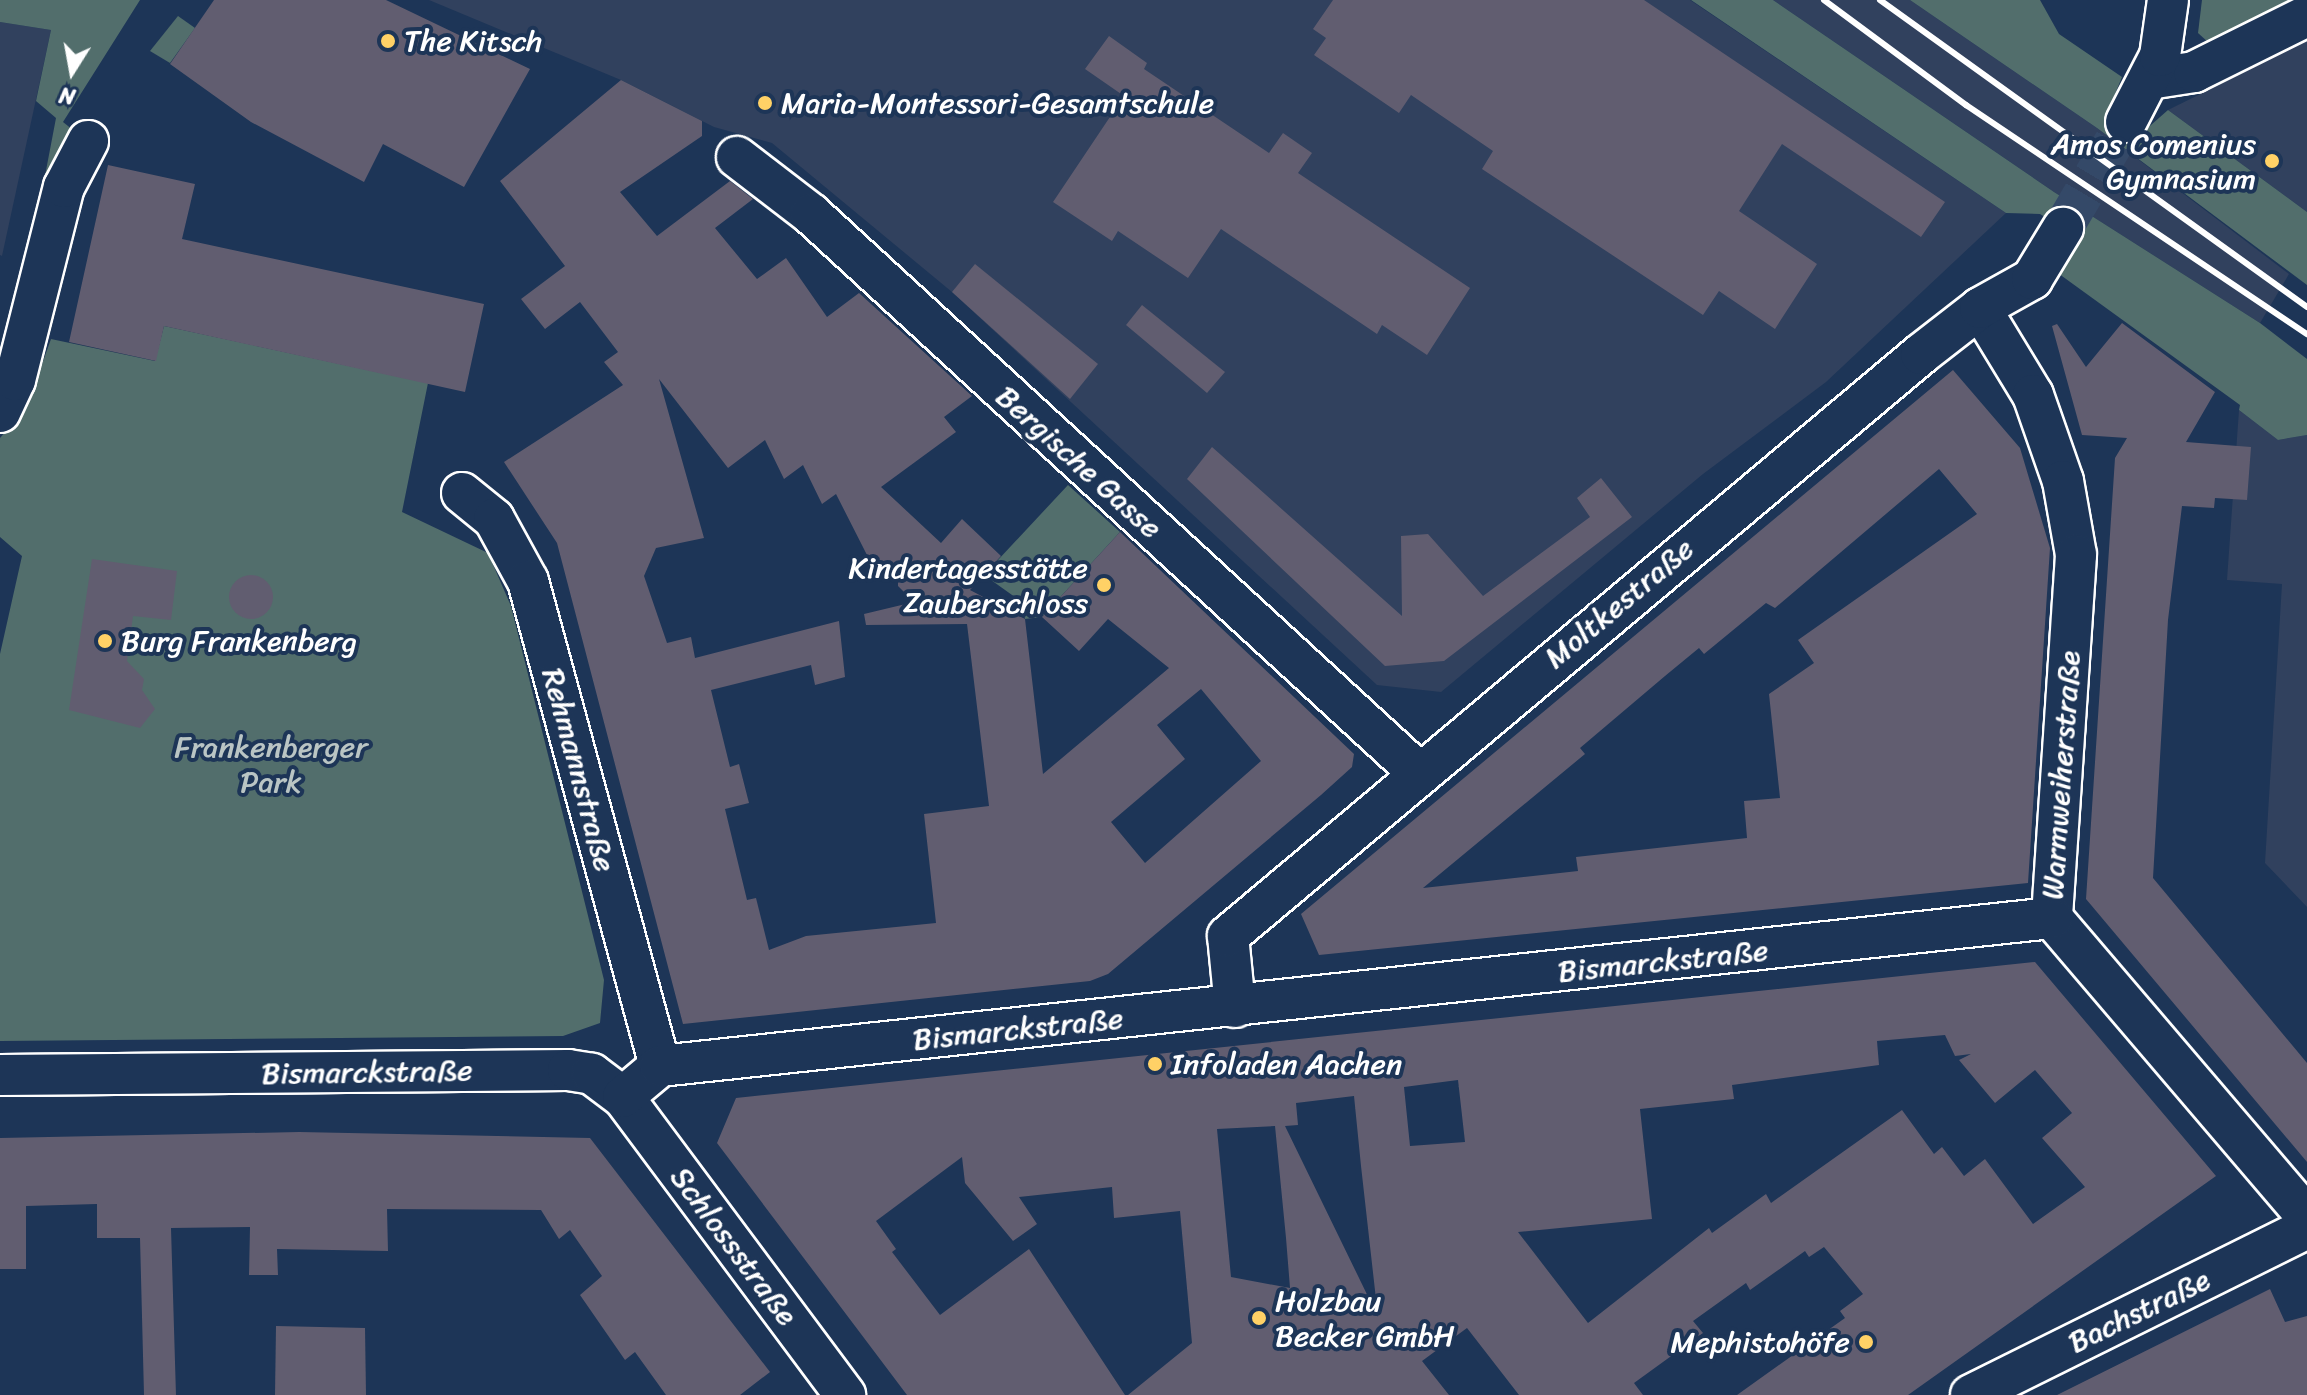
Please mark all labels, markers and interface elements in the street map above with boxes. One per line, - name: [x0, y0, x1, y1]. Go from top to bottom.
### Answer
- place label: The Kitsch: [404, 23, 544, 59]
- north arrow: [32, 32, 112, 112]
- marker: The Kitsch: [379, 32, 397, 50]
- text: N: [56, 75, 79, 117]
- place label: Maria-Montessori-Gesamtschule: [781, 85, 1214, 121]
- marker: Maria-Montessori-Gesamtschule: [756, 94, 774, 112]
- place label: Amos Comenius Gymnasium: [2051, 126, 2256, 196]
- marker: Amos Comenius Gymnasium: [2263, 152, 2281, 170]
- street label: Bergische Gasse: [988, 378, 1170, 546]
- street label: Moltkestraße: [1537, 530, 1701, 676]
- place label: Kindertagesstätte Zauberschloss: [849, 550, 1088, 620]
- marker: Kindertagesstätte Zauberschloss: [1095, 576, 1113, 594]
- place label: Burg Frankenberg: [121, 623, 357, 659]
- marker: Burg Frankenberg: [96, 632, 114, 650]
- street label: Warmweiherstraße: [2034, 649, 2088, 901]
- street label: Rehmannstraße: [535, 664, 623, 876]
- park label: Frankenberger Park: [174, 729, 368, 800]
- street label: Bismarckstraße: [1556, 932, 1770, 990]
- street label: Bismarckstraße: [911, 1000, 1125, 1058]
- place label: Infoladen Aachen: [1171, 1046, 1402, 1082]
- street label: Bismarckstraße: [261, 1052, 473, 1092]
- marker: Infoladen Aachen: [1146, 1055, 1164, 1073]
- street label: Schlossstraße: [663, 1160, 805, 1332]
- street label: Bachstraße: [2063, 1261, 2215, 1361]
- place label: Holzbau Becker GmbH: [1275, 1283, 1455, 1354]
- marker: Holzbau Becker GmbH: [1250, 1309, 1268, 1327]
- place label: Mephistohöfe: [1671, 1324, 1850, 1360]
- marker: Mephistohöfe: [1857, 1333, 1875, 1351]

